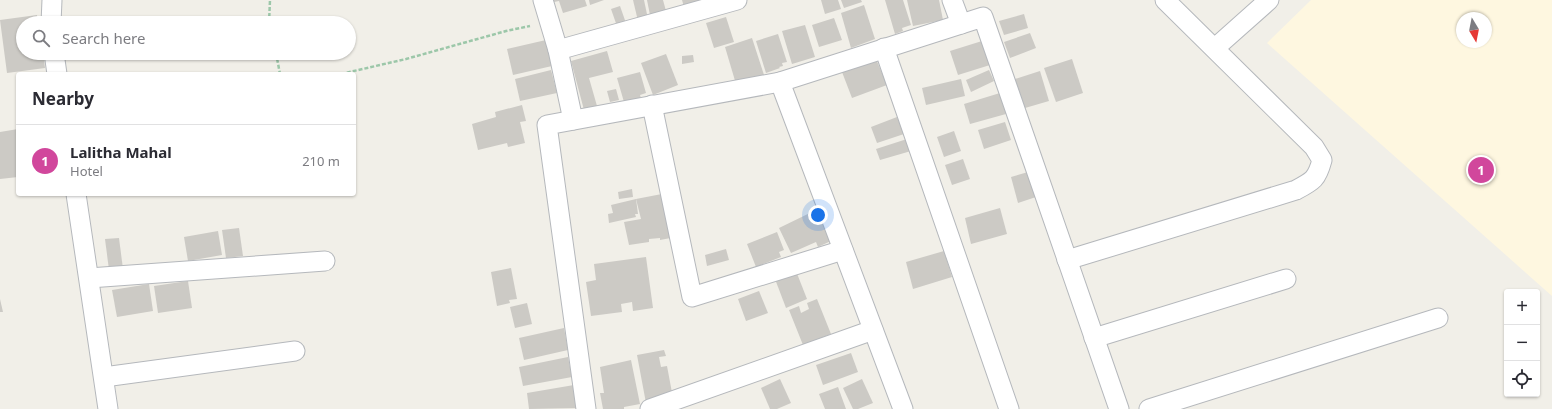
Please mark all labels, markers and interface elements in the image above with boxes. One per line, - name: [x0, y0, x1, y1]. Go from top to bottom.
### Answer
- north arrow: [1456, 12, 1492, 48]
- search box: [16, 16, 356, 60]
- icon: search: [30, 27, 52, 49]
- text: Search here: [62, 28, 145, 48]
- text: Nearby: [32, 87, 94, 110]
- text: Lalitha Mahal: [70, 142, 172, 162]
- text: 1: [41, 152, 49, 170]
- text: 210 m: [302, 152, 340, 170]
- pin: 1: [1468, 155, 1494, 185]
- text: Hotel: [70, 162, 103, 180]
- your location: [808, 205, 828, 225]
- map controls: [1504, 289, 1540, 397]
- button: +: [1504, 289, 1540, 325]
- button: −: [1504, 325, 1540, 361]
- button: locate: [1504, 361, 1540, 397]

